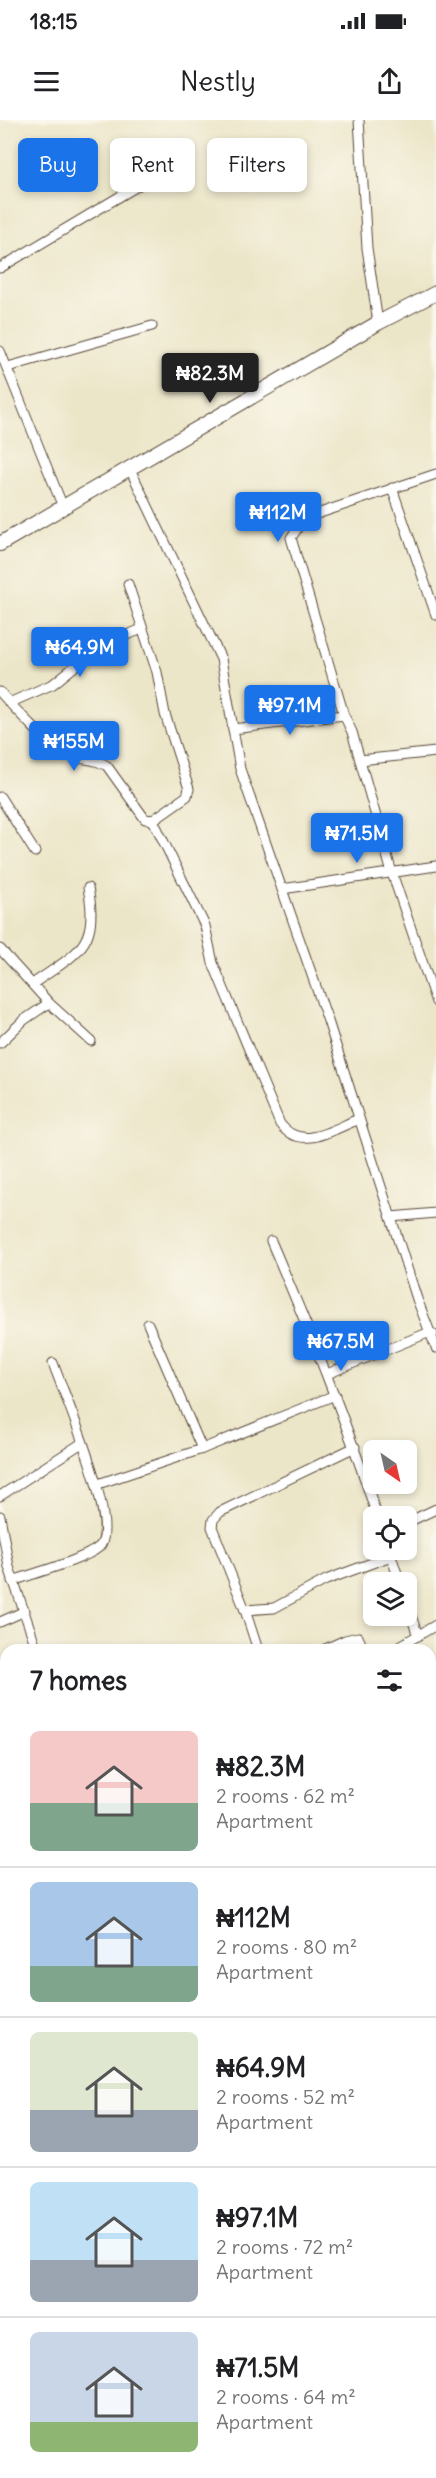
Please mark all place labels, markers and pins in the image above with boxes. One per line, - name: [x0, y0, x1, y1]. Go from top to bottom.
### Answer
- pin: ₦82.3M: [161, 353, 259, 404]
- pin: ₦112M: [236, 492, 320, 543]
- pin: ₦64.9M: [31, 627, 129, 678]
- pin: ₦97.1M: [241, 685, 339, 736]
- pin: ₦155M: [32, 721, 116, 772]
- pin: ₦71.5M: [308, 813, 406, 864]
- pin: ₦67.5M: [292, 1321, 390, 1372]

